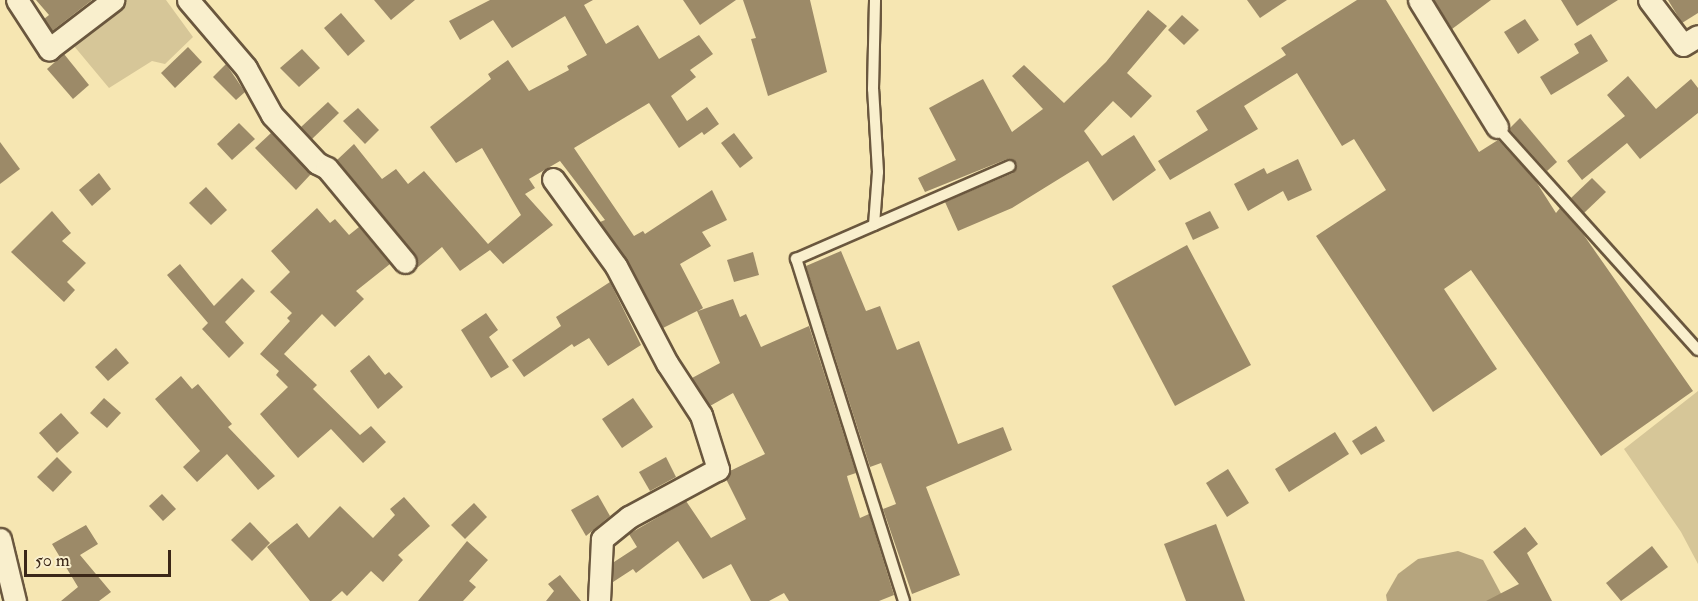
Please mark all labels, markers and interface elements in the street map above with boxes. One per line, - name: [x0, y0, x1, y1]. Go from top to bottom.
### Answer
- scale bar: [27, 538, 174, 576]
- text: 50 m: [35, 549, 70, 572]

